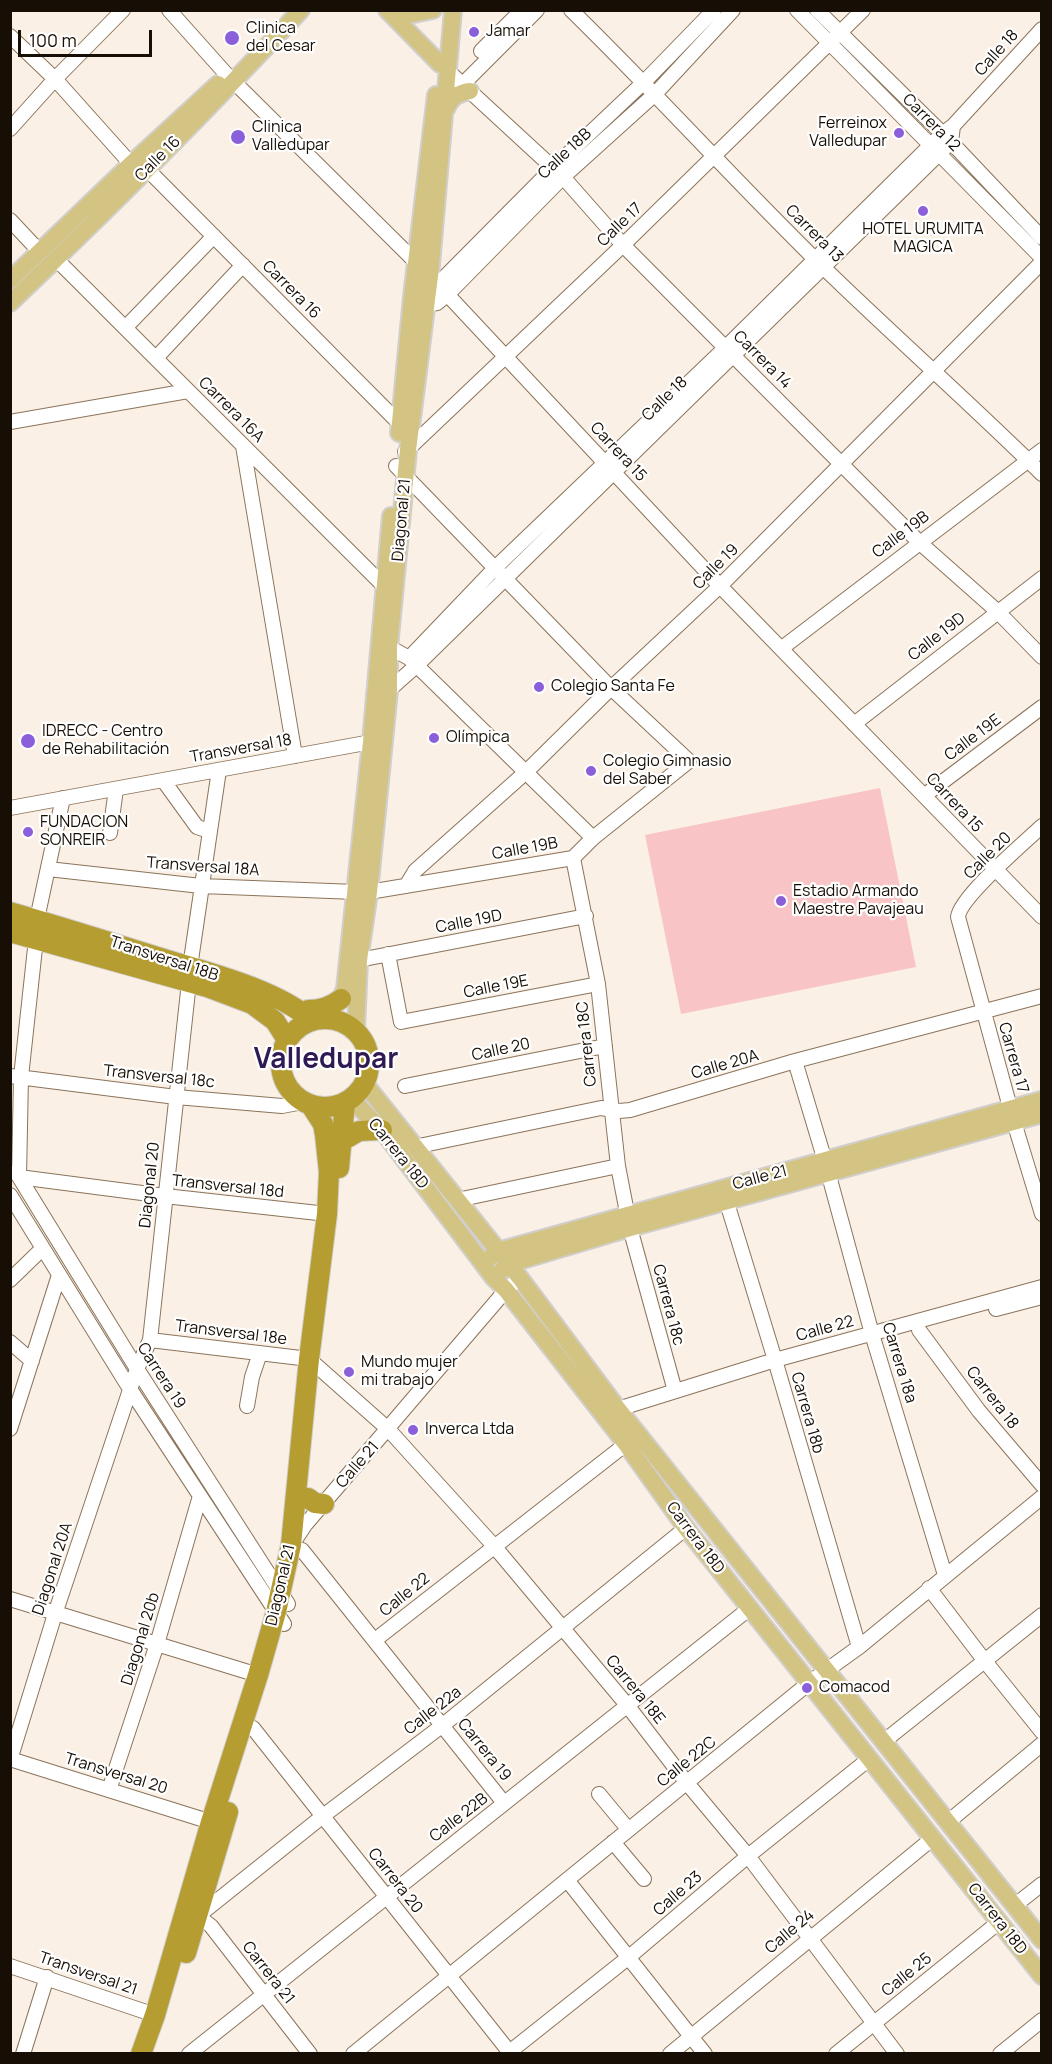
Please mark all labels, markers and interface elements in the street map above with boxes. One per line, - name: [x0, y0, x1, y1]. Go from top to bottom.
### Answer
- scale bar: [21, 18, 154, 56]
- place label: Clinica del Cesar: [246, 19, 316, 57]
- place label: Jamar: [486, 22, 531, 42]
- marker: Jamar: [467, 25, 481, 39]
- street label: Calle 18: [971, 26, 1023, 80]
- text: 100 m: [29, 28, 77, 52]
- marker: Clinica del Cesar: [223, 29, 241, 47]
- street label: Carrera 12: [898, 90, 964, 156]
- place label: Ferreinox Valledupar: [809, 114, 887, 152]
- place label: Clinica Valledupar: [252, 118, 330, 156]
- street label: Calle 18B: [534, 125, 596, 183]
- marker: Ferreinox Valledupar: [892, 126, 906, 140]
- marker: Clinica Valledupar: [229, 128, 247, 146]
- street label: Calle 16: [131, 132, 185, 186]
- street label: Calle 17: [594, 199, 646, 251]
- street label: Carrera 13: [781, 201, 847, 267]
- marker: HOTEL URUMITA MAGICA: [916, 204, 930, 218]
- place label: HOTEL URUMITA MAGICA: [862, 220, 984, 258]
- street label: Carrera 16: [258, 257, 324, 323]
- street label: Carrera 14: [729, 327, 795, 393]
- street label: Carrera 16A: [194, 373, 268, 447]
- street label: Calle 18: [638, 373, 692, 425]
- street label: Carrera 15: [586, 418, 650, 486]
- street label: Diagonal 21: [389, 478, 415, 562]
- street label: Calle 19B: [869, 507, 933, 563]
- street label: Calle 19: [689, 540, 743, 594]
- street label: Calle 19D: [905, 609, 969, 665]
- place label: Colegio Santa Fe: [551, 677, 675, 697]
- marker: Colegio Santa Fe: [532, 680, 546, 694]
- street label: Calle 19E: [941, 711, 1005, 765]
- place label: IDRECC - Centro de Rehabilitación: [42, 722, 169, 760]
- place label: Olímpica: [446, 728, 510, 748]
- street label: Transversal 18: [189, 731, 293, 767]
- marker: Olímpica: [427, 731, 441, 745]
- marker: IDRECC - Centro de Rehabilitación: [19, 732, 37, 750]
- place label: Colegio Gimnasio del Saber: [603, 752, 731, 790]
- marker: Colegio Gimnasio del Saber: [584, 764, 598, 778]
- street label: Carrera 15: [922, 769, 986, 837]
- place label: FUNDACION SONREIR: [40, 813, 128, 851]
- marker: FUNDACION SONREIR: [21, 825, 35, 839]
- street label: Calle 20: [960, 828, 1016, 884]
- street label: Calle 19B: [491, 834, 559, 864]
- street label: Transversal 18A: [146, 853, 260, 881]
- place label: Estadio Armando Maestre Pavajeau: [793, 882, 924, 920]
- marker: Estadio Armando Maestre Pavajeau: [774, 894, 788, 908]
- street label: Calle 19D: [434, 906, 504, 938]
- street label: Transversal 18B: [107, 932, 221, 986]
- street label: Calle 19E: [462, 971, 530, 1003]
- street label: Carrera 18C: [573, 1000, 601, 1088]
- street label: Carrera 17: [994, 1020, 1032, 1096]
- street label: Calle 20: [470, 1034, 532, 1066]
- district label: Valledupar: [254, 1043, 398, 1077]
- street label: Calle 20A: [689, 1046, 761, 1084]
- street label: Transversal 18c: [102, 1062, 216, 1092]
- street label: Carrera 18D: [364, 1115, 432, 1193]
- street label: Diagonal 20: [136, 1141, 164, 1229]
- street label: Calle 21: [731, 1162, 789, 1194]
- street label: Transversal 18d: [171, 1172, 285, 1202]
- street label: Carrera 18c: [648, 1262, 688, 1348]
- street label: Calle 22: [794, 1312, 856, 1346]
- street label: Transversal 18e: [174, 1317, 288, 1349]
- street label: Carrera 18a: [878, 1320, 920, 1406]
- street label: Carrera 19: [133, 1339, 189, 1413]
- place label: Mundo mujer mi trabajo: [361, 1353, 458, 1391]
- street label: Carrera 18: [962, 1363, 1022, 1433]
- marker: Mundo mujer mi trabajo: [342, 1365, 356, 1379]
- street label: Carrera 18b: [786, 1370, 828, 1456]
- place label: Inverca Ltda: [425, 1420, 514, 1440]
- marker: Inverca Ltda: [406, 1423, 420, 1437]
- street label: Calle 21: [332, 1438, 384, 1492]
- street label: Carrera 18D: [662, 1498, 728, 1578]
- street label: Diagonal 20A: [29, 1520, 77, 1618]
- street label: Diagonal 21: [262, 1542, 300, 1628]
- street label: Calle 22: [376, 1569, 434, 1621]
- street label: Diagonal 20b: [118, 1590, 164, 1688]
- street label: Carrera 18E: [601, 1652, 669, 1728]
- place label: Comacod: [819, 1678, 890, 1698]
- marker: Comacod: [800, 1681, 814, 1695]
- street label: Calle 22a: [400, 1683, 466, 1739]
- street label: Carrera 19: [453, 1715, 515, 1785]
- street label: Calle 22C: [654, 1732, 720, 1792]
- street label: Transversal 20: [62, 1749, 170, 1799]
- street label: Calle 22B: [426, 1789, 492, 1847]
- street label: Carrera 20: [364, 1845, 426, 1917]
- street label: Calle 23: [650, 1868, 706, 1920]
- street label: Carrera 18D: [963, 1880, 1031, 1958]
- street label: Calle 24: [761, 1906, 819, 1958]
- street label: Carrera 21: [238, 1938, 298, 2008]
- street label: Transversal 21: [36, 1948, 140, 2000]
- street label: Calle 25: [878, 1949, 936, 2001]

